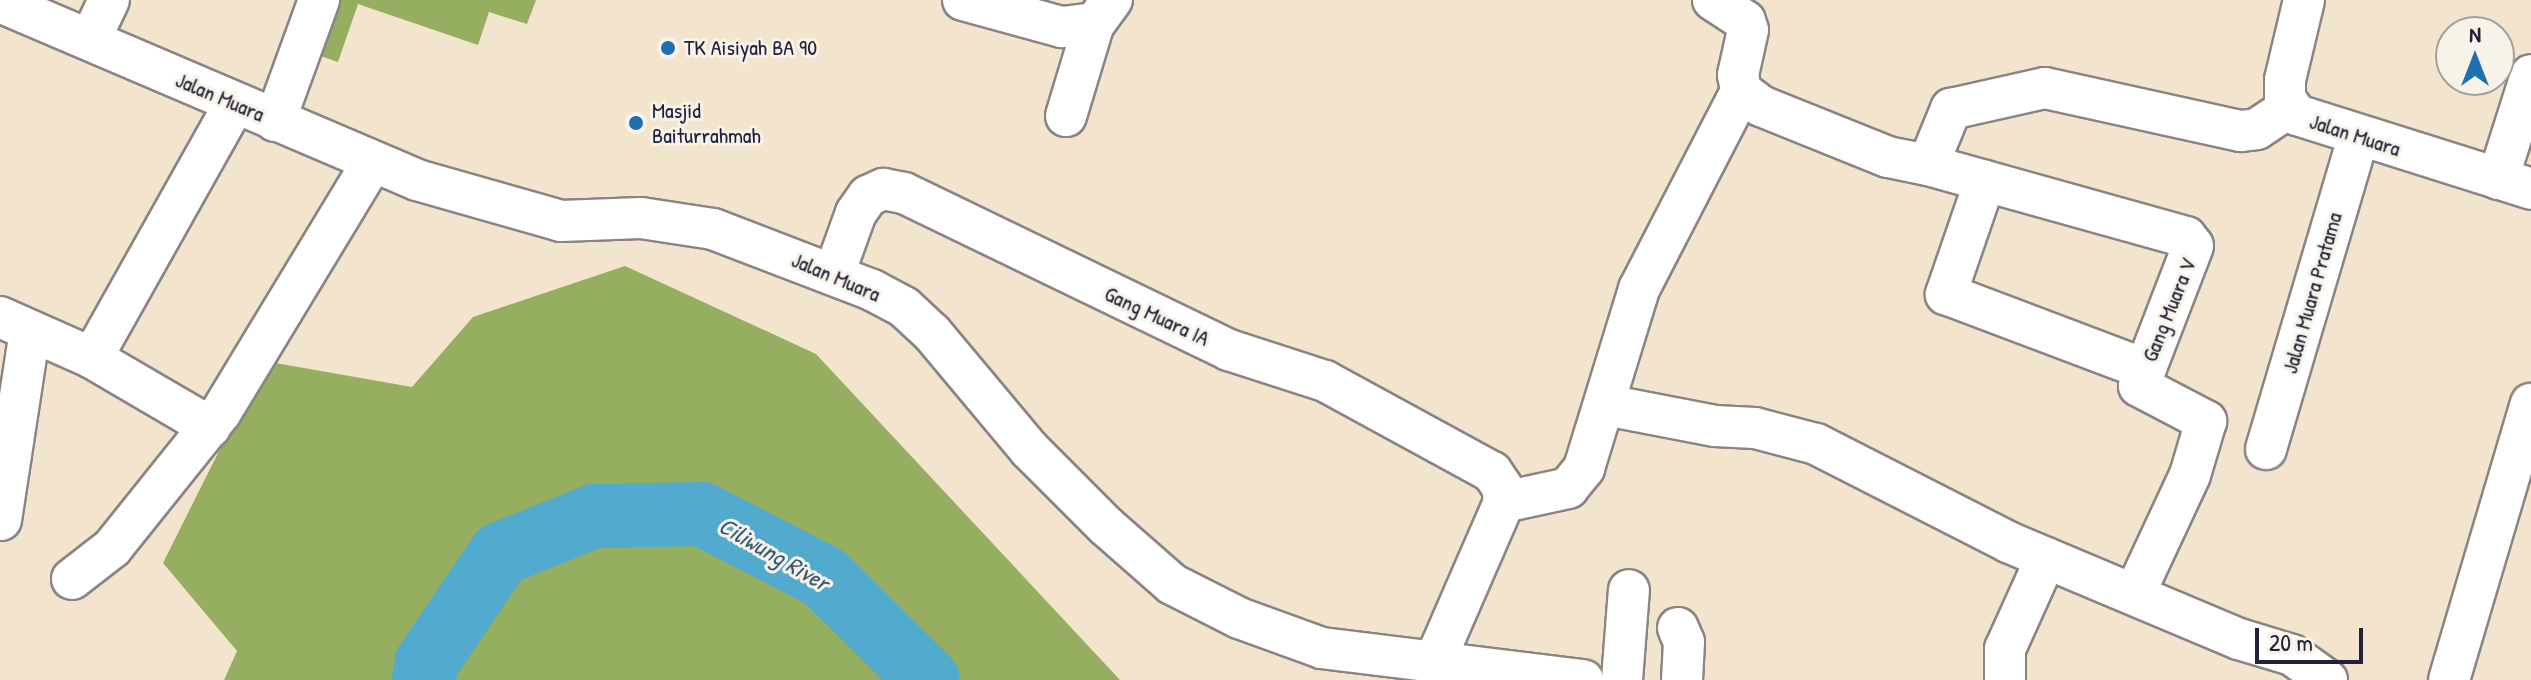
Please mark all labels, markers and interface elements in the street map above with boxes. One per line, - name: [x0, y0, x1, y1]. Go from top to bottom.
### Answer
- north arrow: [2435, 16, 2515, 96]
- text: N: [2469, 19, 2481, 49]
- place label: TK Aisiyah BA 90: [684, 35, 817, 61]
- marker: TK Aisiyah BA 90: [659, 39, 677, 57]
- street label: Jalan Muara: [172, 67, 268, 127]
- place label: Masjid Baiturrahmah: [652, 97, 761, 148]
- street label: Jalan Muara: [2306, 108, 2404, 162]
- marker: Masjid Baiturrahmah: [627, 114, 645, 132]
- street label: Jalan Muara Pratama: [2276, 209, 2348, 377]
- street label: Jalan Muara: [788, 247, 884, 307]
- street label: Gang Muara V: [2136, 255, 2202, 365]
- street label: Gang Muara IA: [1100, 280, 1214, 352]
- water label: Ciliwung River: [714, 511, 834, 597]
- scale bar: [2259, 612, 2367, 662]
- text: 20 m: [2269, 626, 2313, 658]

